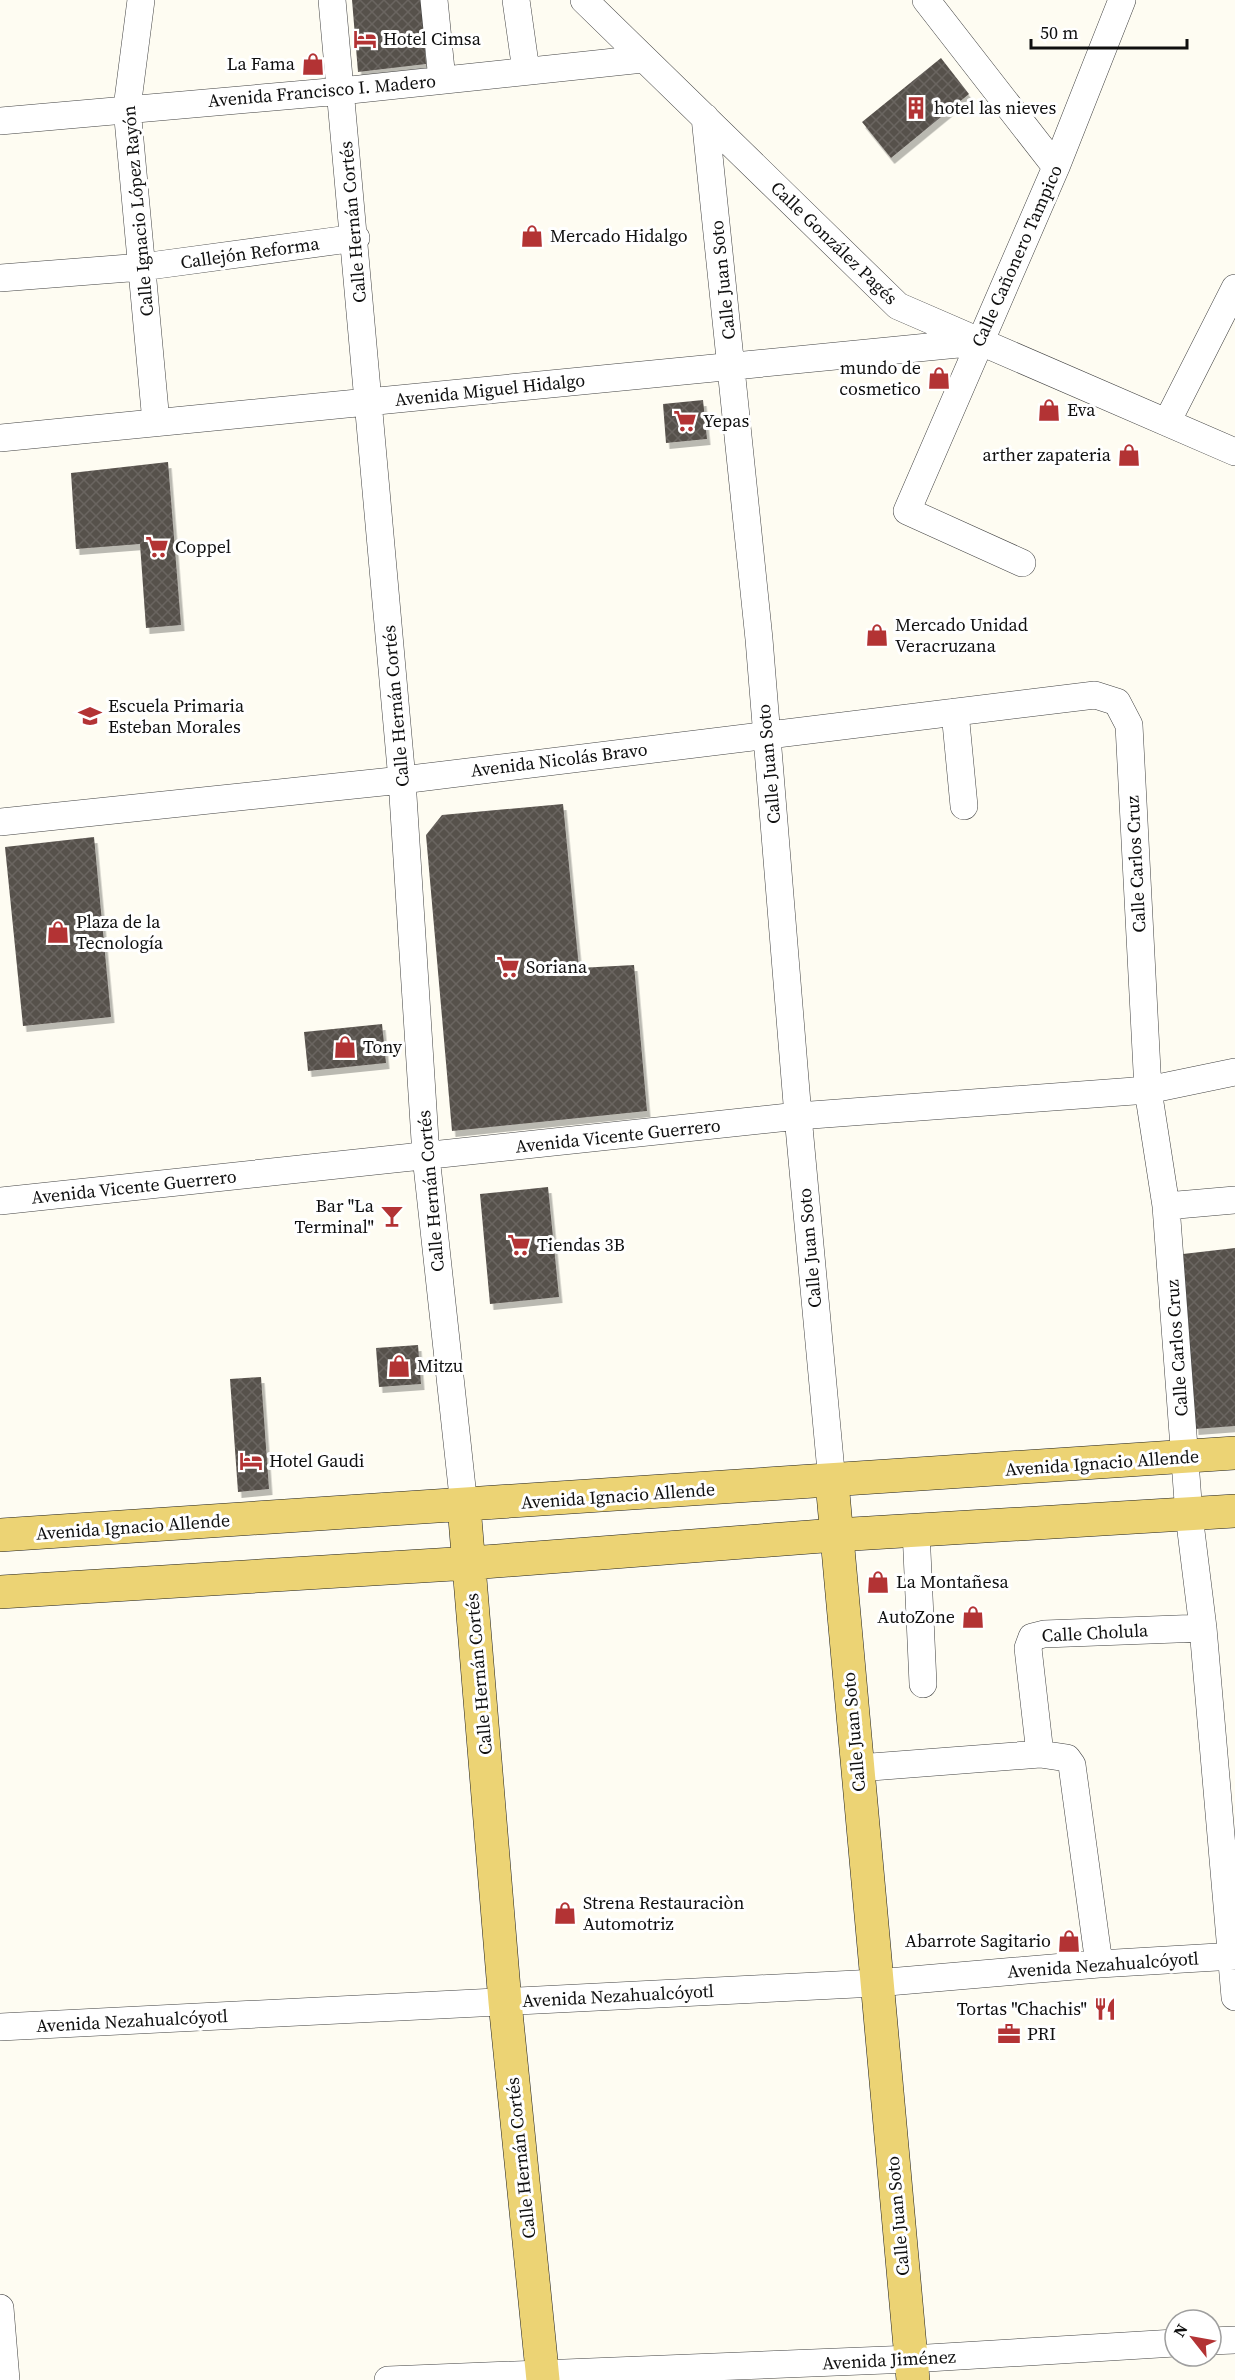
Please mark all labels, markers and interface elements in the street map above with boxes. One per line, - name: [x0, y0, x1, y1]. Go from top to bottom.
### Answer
- scale bar: [1031, 12, 1187, 50]
- text: 50 m: [1040, 20, 1078, 45]
- hotel icon: Hotel Cimsa: [352, 26, 378, 52]
- place label: Hotel Cimsa: [383, 26, 482, 51]
- place label: La Fama: [227, 51, 296, 76]
- shop icon: La Fama: [300, 51, 326, 77]
- street label: Avenida Francisco I. Madero: [207, 68, 437, 113]
- building icon: hotel las nieves: [903, 95, 929, 121]
- place label: hotel las nieves: [934, 95, 1056, 120]
- street label: Calle Ignacio López Rayón: [116, 105, 159, 317]
- street label: Calle Hernán Cortés: [333, 140, 372, 304]
- street label: Calle Cañonero Tampico: [965, 161, 1068, 351]
- street label: Calle González Pagés: [765, 175, 903, 310]
- street label: Calle Juan Soto: [704, 219, 741, 341]
- shop icon: Mercado Hidalgo: [519, 223, 545, 249]
- place label: Mercado Hidalgo: [550, 223, 688, 248]
- street label: Callejón Reforma: [179, 230, 322, 275]
- place label: mundo de cosmetico: [839, 355, 921, 401]
- shop icon: mundo de cosmetico: [926, 365, 952, 391]
- street label: Avenida Miguel Hidalgo: [394, 367, 586, 412]
- shop icon: Eva: [1036, 397, 1062, 423]
- place label: Eva: [1067, 397, 1096, 422]
- supermarket icon: Yepas: [672, 408, 698, 434]
- place label: Yepas: [703, 408, 749, 433]
- place label: arther zapateria: [982, 442, 1112, 467]
- shop icon: arther zapateria: [1116, 442, 1142, 468]
- supermarket icon: Coppel: [144, 534, 170, 560]
- place label: Coppel: [175, 534, 231, 559]
- place label: Mercado Unidad Veracruzana: [895, 612, 1028, 658]
- shop icon: Mercado Unidad Veracruzana: [864, 622, 890, 648]
- street label: Calle Hernán Cortés: [376, 624, 415, 788]
- place label: Escuela Primaria Esteban Morales: [108, 693, 245, 739]
- school or university icon: Escuela Primaria Esteban Morales: [77, 703, 103, 729]
- street label: Calle Juan Soto: [751, 703, 786, 825]
- street label: Avenida Nicolás Bravo: [469, 736, 649, 783]
- street label: Calle Carlos Cruz: [1119, 795, 1152, 933]
- place label: Plaza de la Tecnología: [76, 909, 164, 955]
- shop icon: Plaza de la Tecnología: [45, 919, 71, 945]
- supermarket icon: Soriana: [495, 954, 521, 980]
- place label: Soriana: [526, 954, 588, 979]
- shop icon: Tony: [332, 1034, 358, 1060]
- place label: Tony: [363, 1034, 403, 1059]
- street label: Calle Hernán Cortés: [411, 1109, 450, 1273]
- street label: Avenida Vicente Guerrero: [514, 1112, 722, 1159]
- street label: Avenida Vicente Guerrero: [30, 1163, 238, 1210]
- street label: Calle Juan Soto: [792, 1187, 827, 1309]
- place label: Bar "La Terminal": [295, 1193, 375, 1239]
- bar icon: Bar "La Terminal": [379, 1203, 405, 1229]
- supermarket icon: Tiendas 3B: [506, 1232, 532, 1258]
- place label: Tiendas 3B: [537, 1232, 625, 1257]
- street label: Calle Carlos Cruz: [1159, 1279, 1194, 1417]
- shop icon: Mitzu: [386, 1353, 412, 1379]
- place label: Mitzu: [417, 1353, 463, 1378]
- street label: Avenida Ignacio Allende: [1004, 1443, 1200, 1482]
- hotel icon: Hotel Gaudi: [238, 1448, 264, 1474]
- place label: Hotel Gaudi: [269, 1448, 364, 1473]
- street label: Avenida Ignacio Allende: [520, 1476, 716, 1515]
- street label: Avenida Ignacio Allende: [35, 1507, 231, 1546]
- shop icon: La Montañesa: [865, 1569, 891, 1595]
- place label: La Montañesa: [896, 1569, 1009, 1594]
- street label: Calle Hernán Cortés: [459, 1592, 498, 1756]
- place label: AutoZone: [877, 1604, 955, 1629]
- shop icon: AutoZone: [960, 1604, 986, 1630]
- street label: Calle Cholula: [1041, 1617, 1150, 1648]
- street label: Calle Juan Soto: [836, 1671, 871, 1793]
- place label: Strena Restauraciòn Automotriz: [583, 1890, 744, 1936]
- shop icon: Strena Restauraciòn Automotriz: [552, 1900, 578, 1926]
- place label: Abarrote Sagitario: [905, 1928, 1051, 1953]
- shop icon: Abarrote Sagitario: [1056, 1928, 1082, 1954]
- street label: Avenida Nezahualcóyotl: [1006, 1945, 1200, 1984]
- street label: Avenida Nezahualcóyotl: [521, 1978, 715, 2013]
- place label: Tortas "Chachis": [957, 1996, 1087, 2021]
- restaurant icon: Tortas "Chachis": [1092, 1996, 1118, 2022]
- street label: Avenida Nezahualcóyotl: [35, 2003, 229, 2038]
- office icon: PRI: [996, 2021, 1022, 2047]
- place label: PRI: [1027, 2021, 1056, 2046]
- street label: Calle Hernán Cortés: [500, 2076, 541, 2240]
- street label: Calle Juan Soto: [880, 2155, 915, 2277]
- north arrow: [1163, 2308, 1223, 2368]
- text: N: [1168, 2319, 1193, 2341]
- street label: Avenida Jiménez: [821, 2344, 957, 2375]

